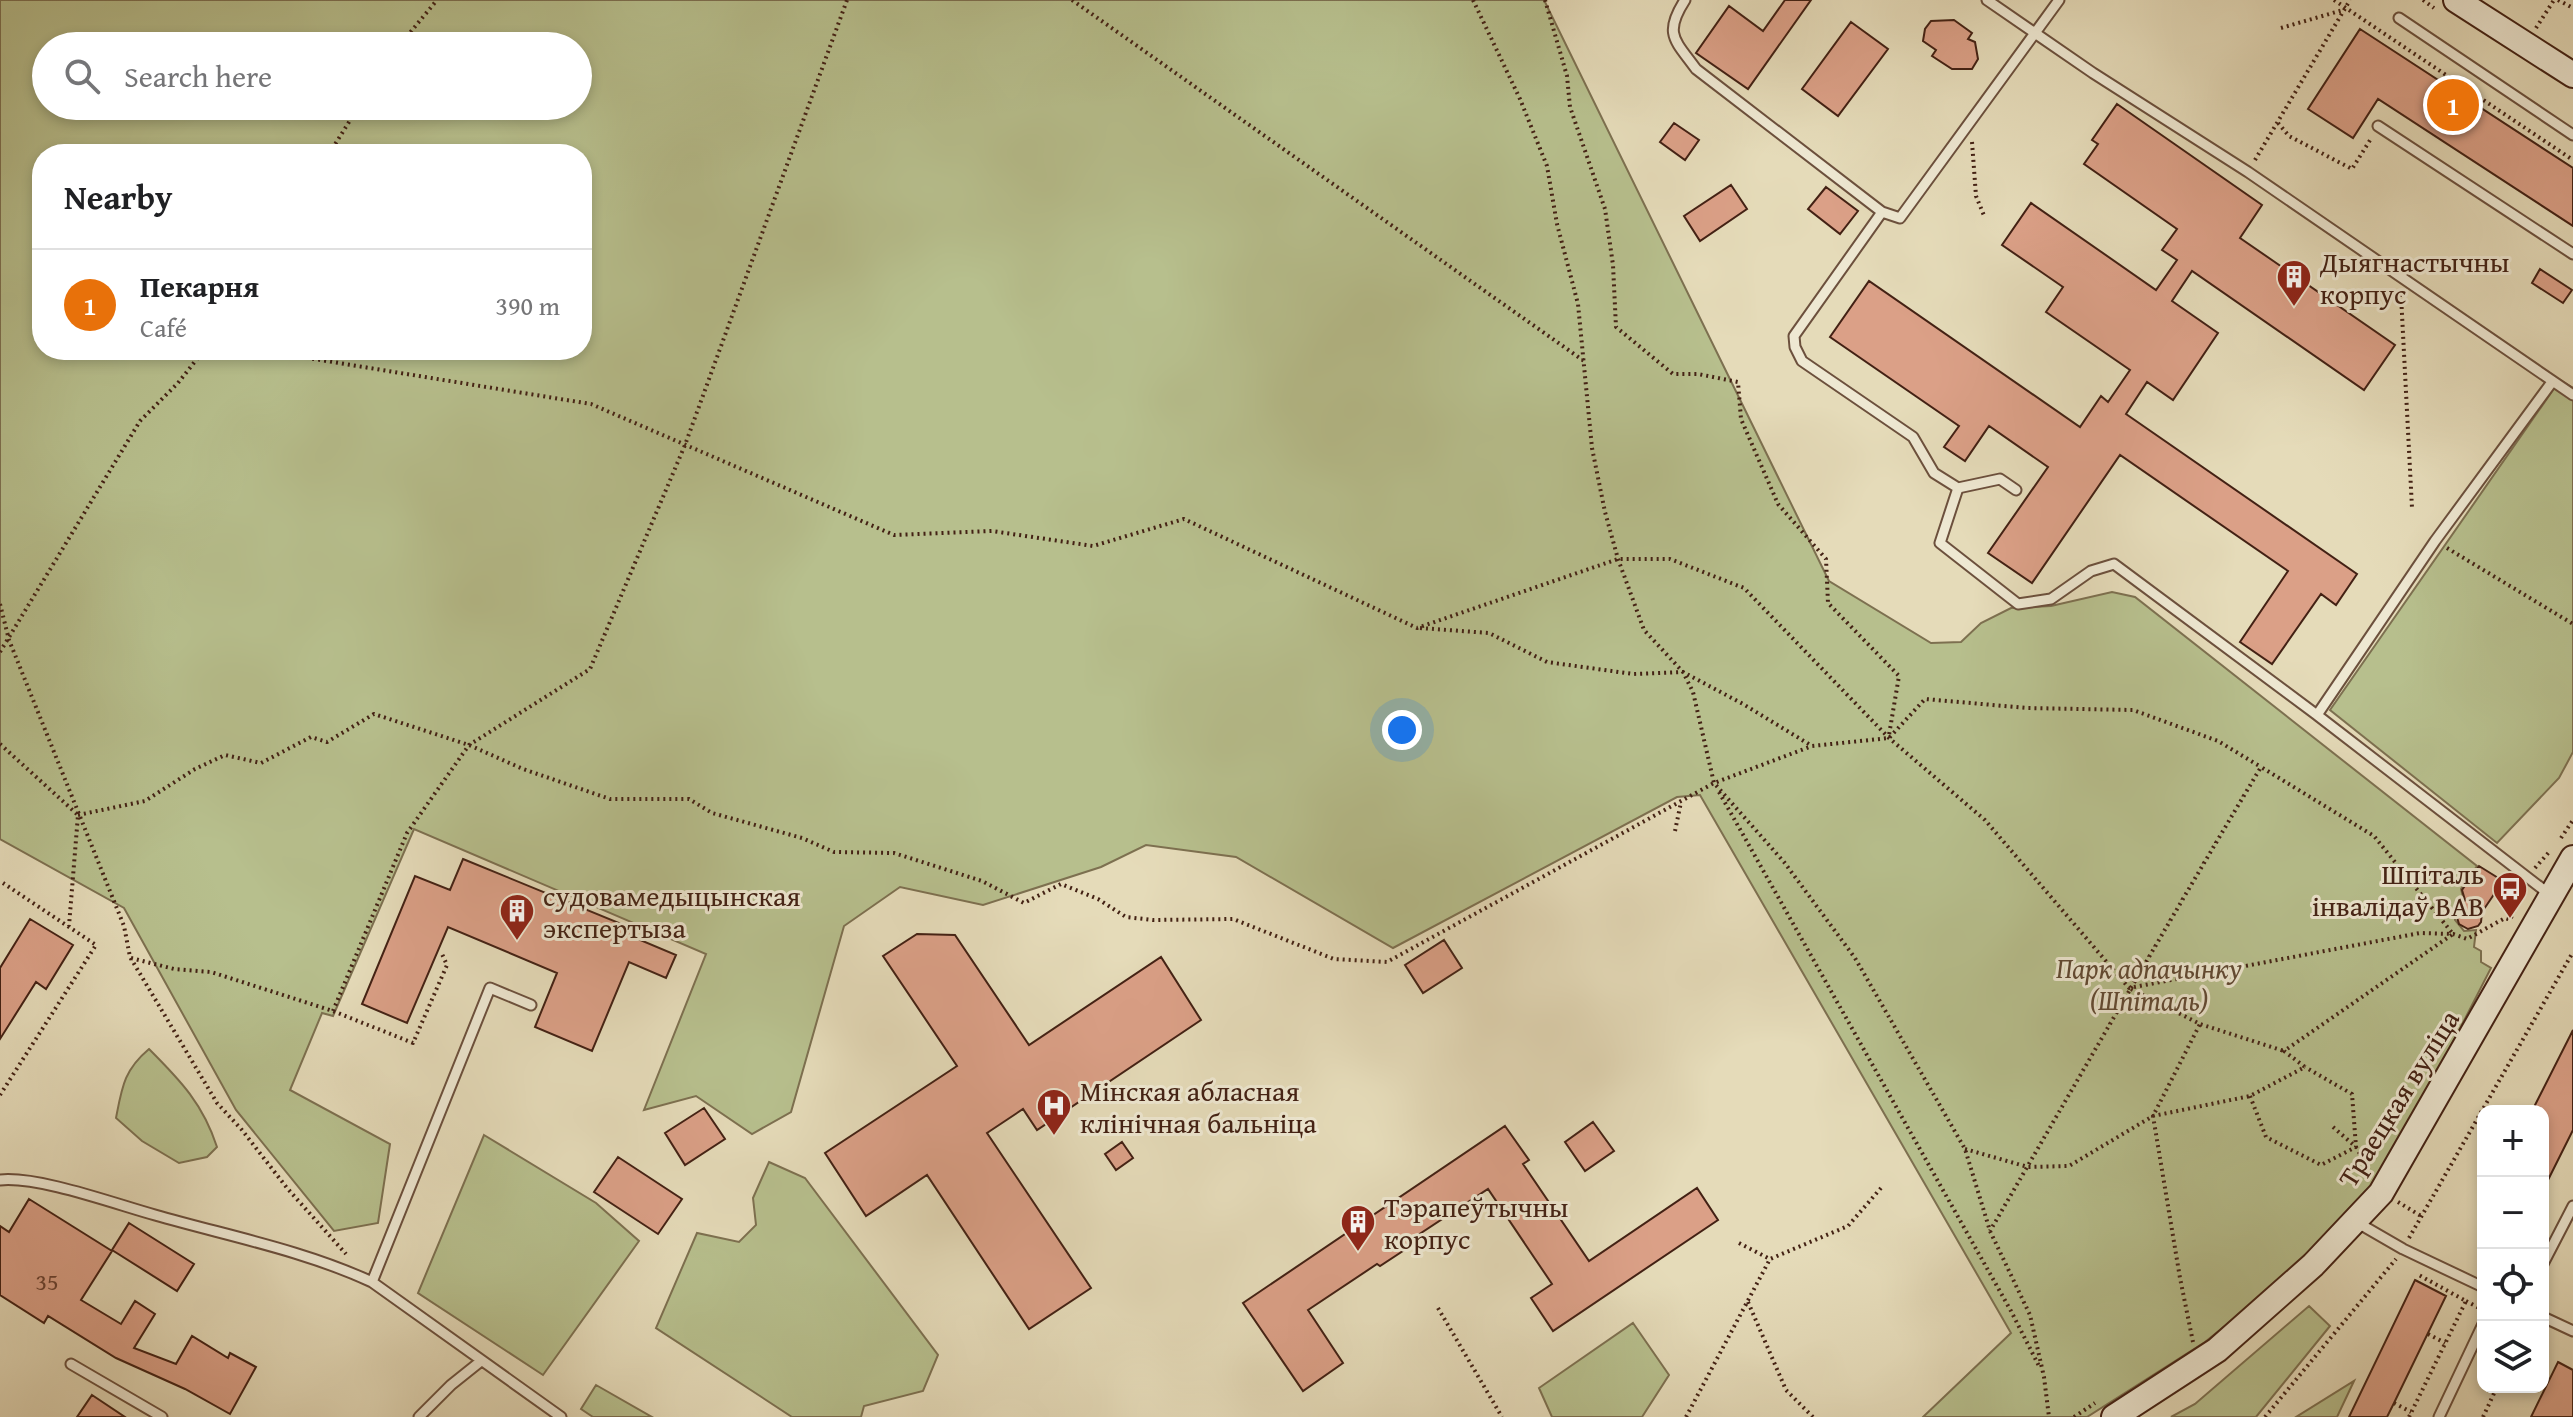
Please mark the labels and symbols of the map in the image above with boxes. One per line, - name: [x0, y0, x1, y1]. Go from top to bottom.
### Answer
- pin: 1: [2427, 75, 2479, 135]
- place label: Дыягнастычны корпус: [2319, 241, 2509, 314]
- building icon: Дыягнастычны корпус: [2275, 258, 2313, 308]
- your location: [1382, 710, 1422, 750]
- place label: Шпіталь інвалідаў ВАВ: [2312, 853, 2484, 926]
- bus stop icon: Шпіталь інвалідаў ВАВ: [2491, 870, 2529, 920]
- place label: судовамедыцынская экспертыза: [543, 875, 800, 948]
- building icon: судовамедыцынская экспертыза: [498, 892, 536, 942]
- park label: Парк адпачынку (Шпіталь): [2056, 947, 2242, 1020]
- street label: Траецкая вуліца: [2327, 1001, 2469, 1195]
- place label: Мінская абласная клінічная бальніца: [1080, 1070, 1317, 1143]
- hospital icon: Мінская абласная клінічная бальніца: [1035, 1087, 1073, 1137]
- place label: Тэрапеўтычны корпус: [1384, 1186, 1568, 1259]
- building icon: Тэрапеўтычны корпус: [1339, 1203, 1377, 1253]
- house number: 35: [35, 1264, 59, 1299]

